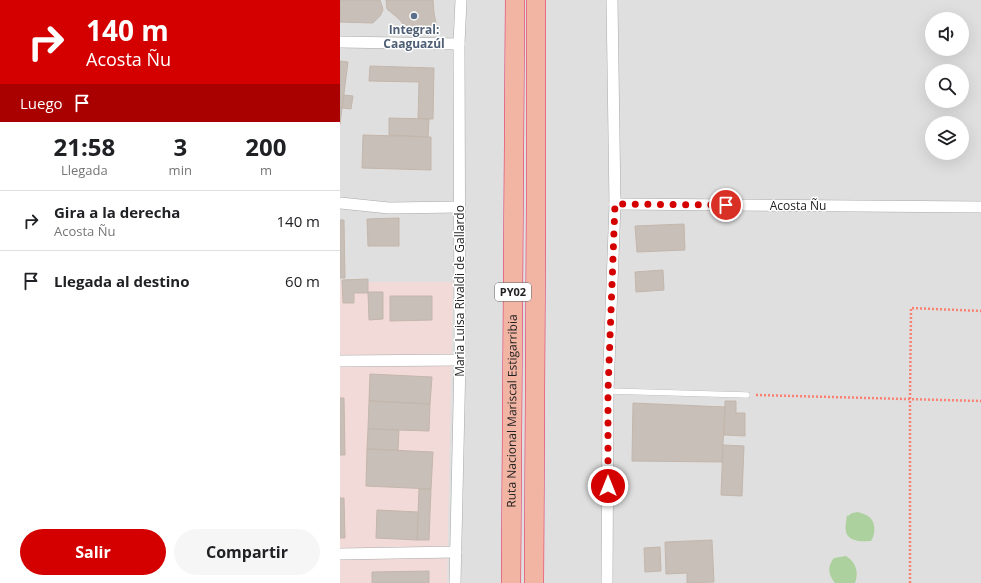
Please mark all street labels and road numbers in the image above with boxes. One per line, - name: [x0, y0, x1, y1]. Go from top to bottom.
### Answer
- street label: Acosta Ñu: [770, 197, 826, 214]
- street label: Maria Luisa Rivaldi de Gallardo: [451, 205, 468, 377]
- road number: PY02: [495, 283, 531, 301]
- street label: Ruta Nacional Mariscal Estigarribia: [503, 314, 521, 508]

